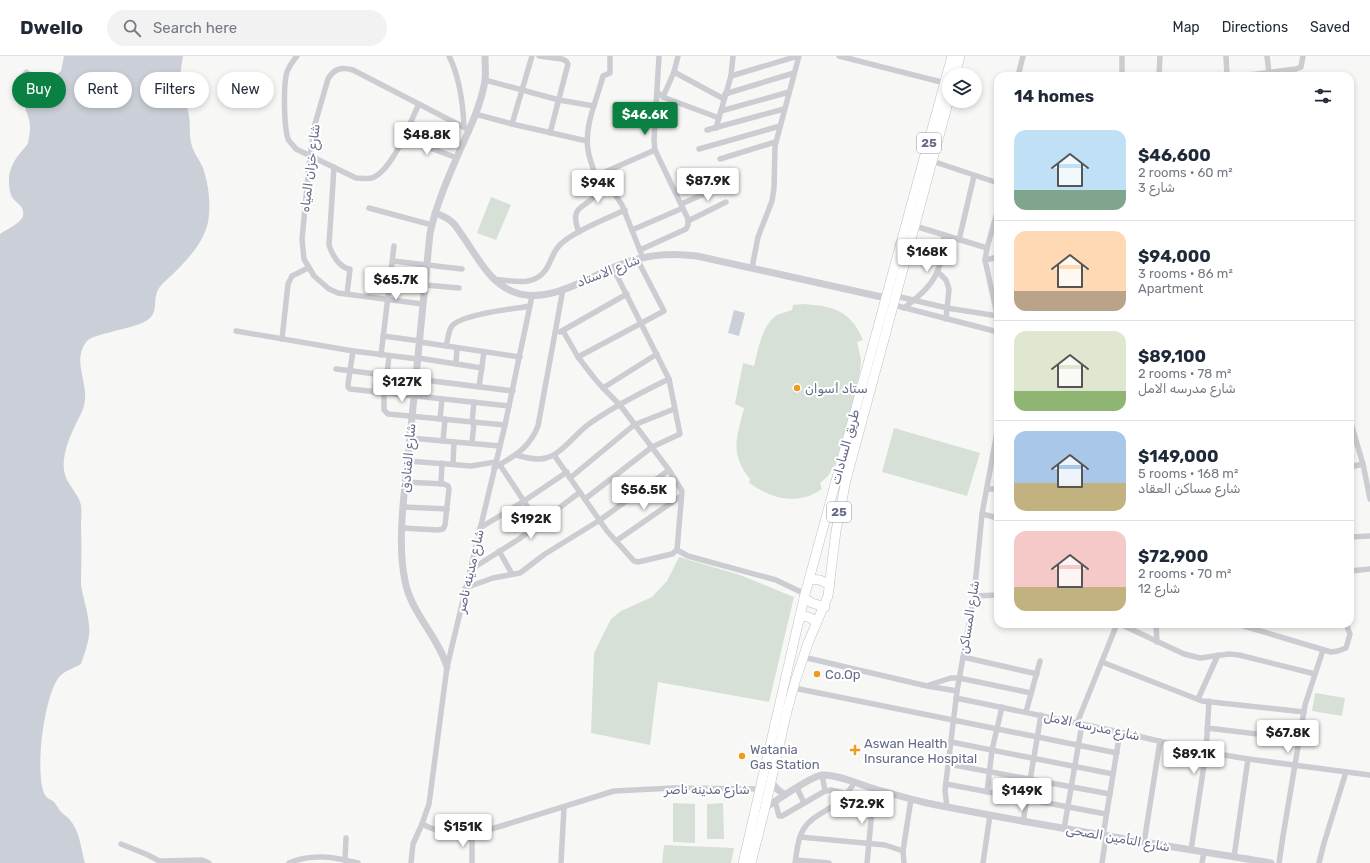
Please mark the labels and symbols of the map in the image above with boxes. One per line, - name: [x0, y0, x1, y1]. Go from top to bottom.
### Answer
- pin: $46.6K: [612, 102, 678, 136]
- pin: $48.8K: [394, 122, 460, 156]
- street label: شارع خزان المياه: [297, 123, 325, 213]
- road number: 25: [917, 133, 941, 153]
- pin: $87.9K: [675, 168, 741, 202]
- pin: $94K: [574, 170, 622, 204]
- pin: $168K: [899, 239, 955, 273]
- street label: شارع الاستاد: [574, 252, 643, 292]
- pin: $65.7K: [363, 267, 429, 301]
- pin: $127K: [374, 369, 430, 403]
- place label: ستاد أسوان: [805, 381, 868, 397]
- marker: ستاد أسوان: [792, 383, 802, 393]
- street label: طريق السادات: [828, 408, 863, 487]
- street label: شارع الفنادق: [398, 423, 420, 493]
- pin: $56.5K: [611, 477, 677, 511]
- road number: 25: [827, 502, 851, 522]
- pin: $192K: [503, 506, 559, 540]
- street label: شارع مدينه ناصر: [453, 528, 489, 616]
- street label: شارع المساكن: [956, 579, 984, 655]
- place label: Co.Op: [825, 667, 861, 682]
- marker: Co.Op: [812, 669, 822, 679]
- street label: شارع مدرسه الامل: [1042, 708, 1141, 745]
- pin: $67.8K: [1255, 720, 1321, 754]
- place label: Aswan Health Insurance Hospital: [864, 736, 977, 766]
- pin: $89.1K: [1161, 741, 1227, 775]
- place label: Watania Gas Station: [750, 742, 820, 772]
- marker: Aswan Health Insurance Hospital: [849, 744, 861, 756]
- marker: Watania Gas Station: [737, 751, 747, 761]
- pin: $149K: [994, 778, 1050, 812]
- street label: شارع مدينه ناصر: [663, 782, 750, 799]
- pin: $72.9K: [829, 791, 895, 825]
- pin: $151K: [435, 814, 491, 848]
- street label: شارع التأمين الصحى: [1064, 821, 1171, 857]

